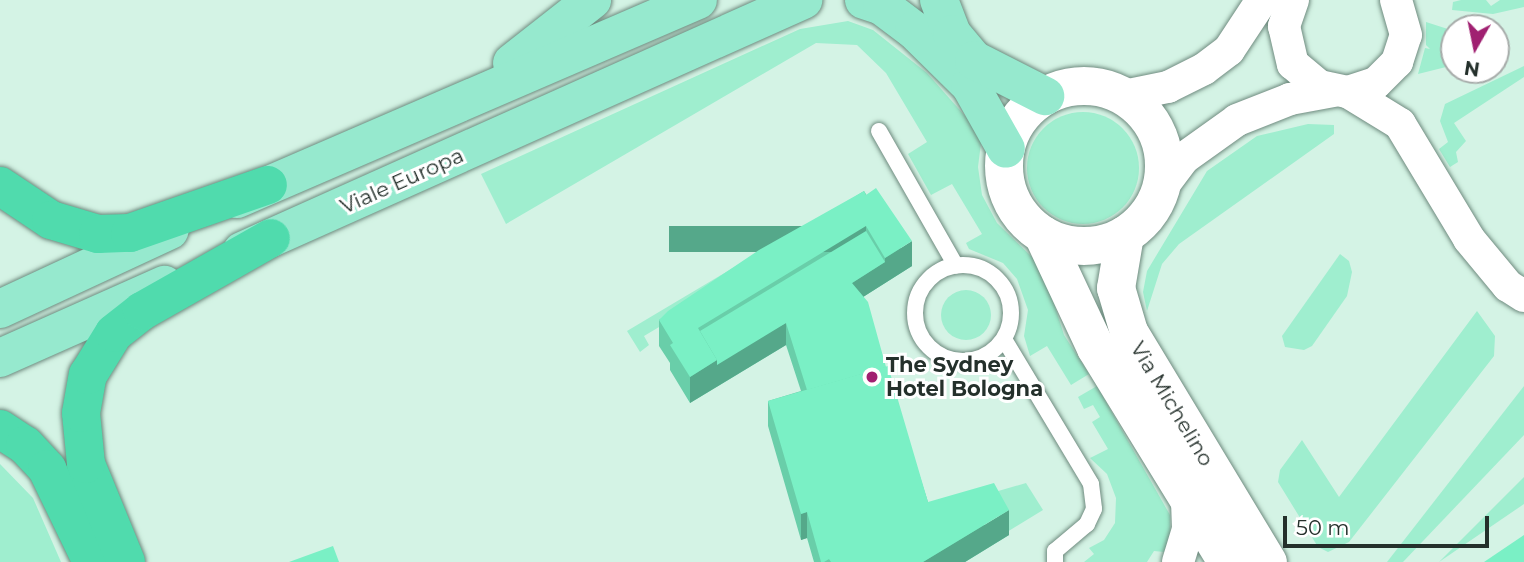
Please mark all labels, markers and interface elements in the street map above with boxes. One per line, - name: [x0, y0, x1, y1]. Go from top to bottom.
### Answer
- north arrow: [1440, 14, 1510, 84]
- text: N: [1463, 56, 1481, 81]
- street label: Viale Europa: [337, 143, 467, 219]
- street label: Via Michelino: [1125, 337, 1219, 471]
- place label: The Sydney Hotel Bologna: [886, 352, 1043, 402]
- marker: The Sydney Hotel Bologna: [864, 369, 880, 385]
- scale bar: [1286, 503, 1492, 546]
- text: 50 m: [1296, 515, 1350, 540]

